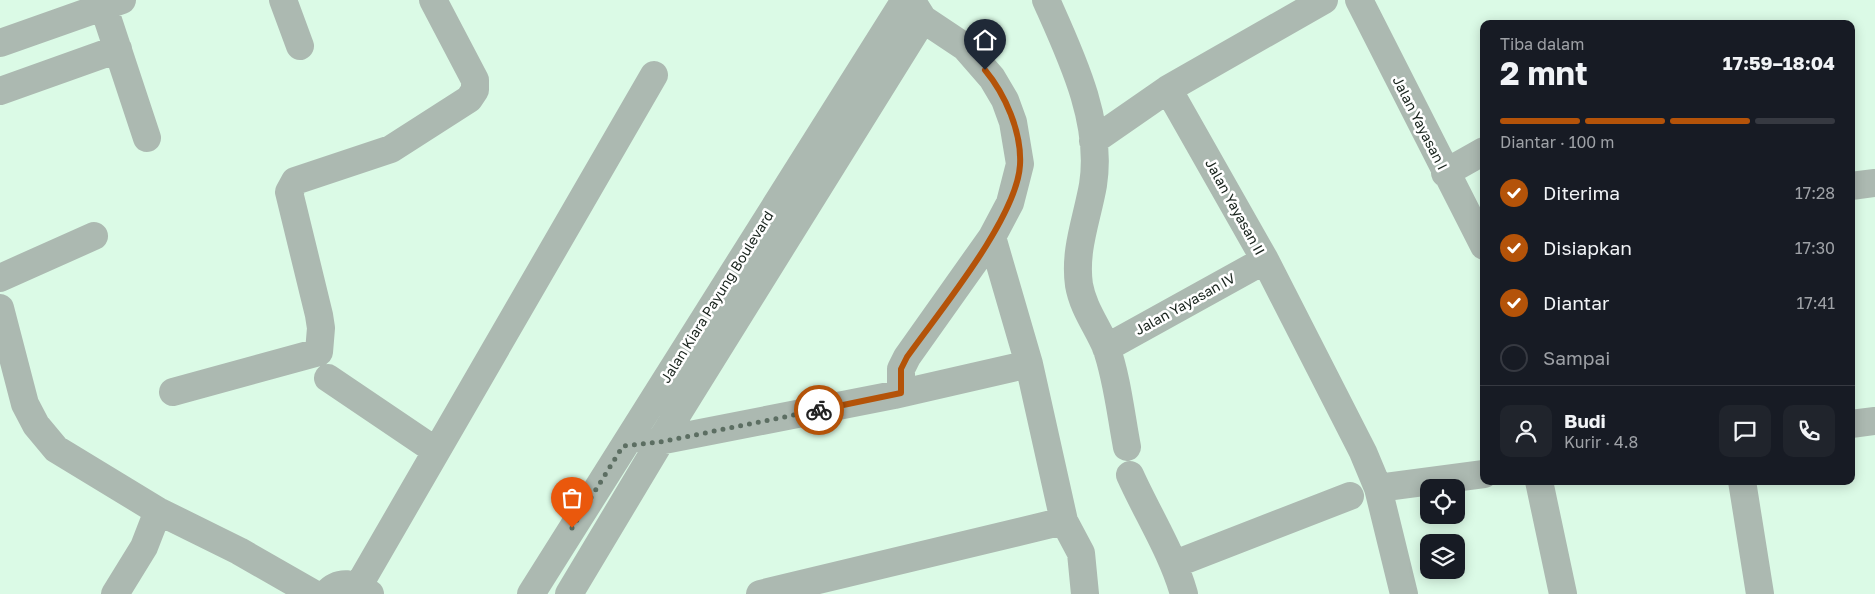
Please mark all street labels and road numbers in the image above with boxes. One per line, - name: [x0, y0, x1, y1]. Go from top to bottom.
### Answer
- street label: Jalan Yayasan I: [1390, 73, 1451, 172]
- street label: Jalan Yayasan II: [1202, 156, 1269, 258]
- street label: Jalan Kiara Payung Boulevard: [656, 208, 777, 386]
- street label: Jalan Yayasan IV: [1132, 269, 1238, 338]

